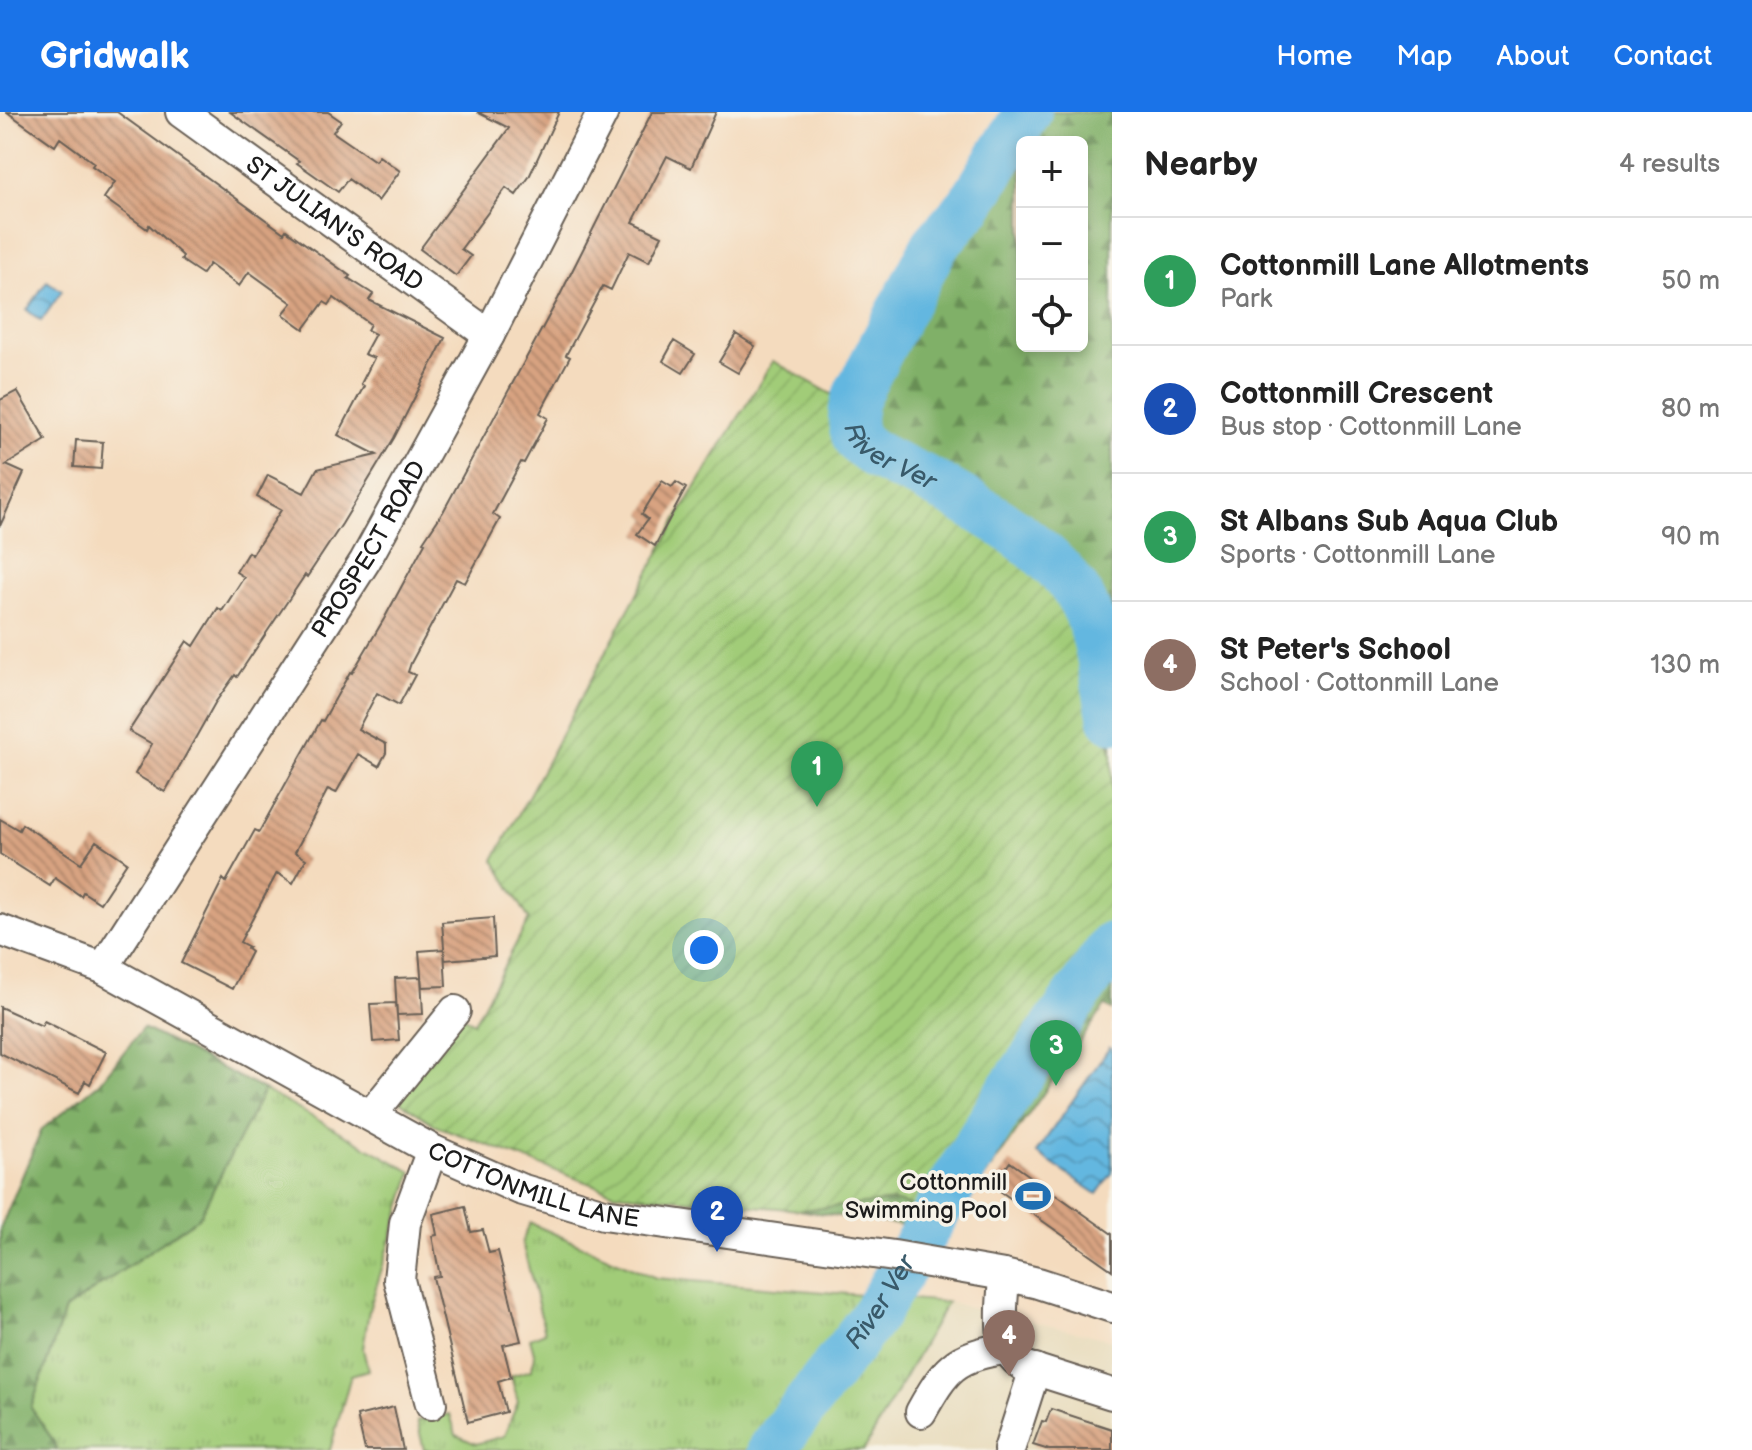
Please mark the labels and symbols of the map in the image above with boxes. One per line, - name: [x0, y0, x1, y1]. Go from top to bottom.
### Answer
- street label: ST JULIAN'S ROAD: [241, 150, 429, 297]
- water label: River Ver: [837, 419, 943, 498]
- street label: PROSPECT ROAD: [305, 456, 432, 643]
- pin: 1: [791, 741, 843, 807]
- your location: [684, 930, 724, 970]
- pin: 3: [1030, 1020, 1082, 1086]
- street label: COTTONMILL LANE: [423, 1136, 641, 1233]
- place label: Cottonmill Swimming Pool: [845, 1168, 1007, 1225]
- sports icon: Cottonmill Swimming Pool: [1014, 1177, 1052, 1215]
- pin: 2: [691, 1186, 743, 1252]
- water label: River Ver: [839, 1248, 923, 1355]
- pin: 4: [983, 1310, 1035, 1376]

